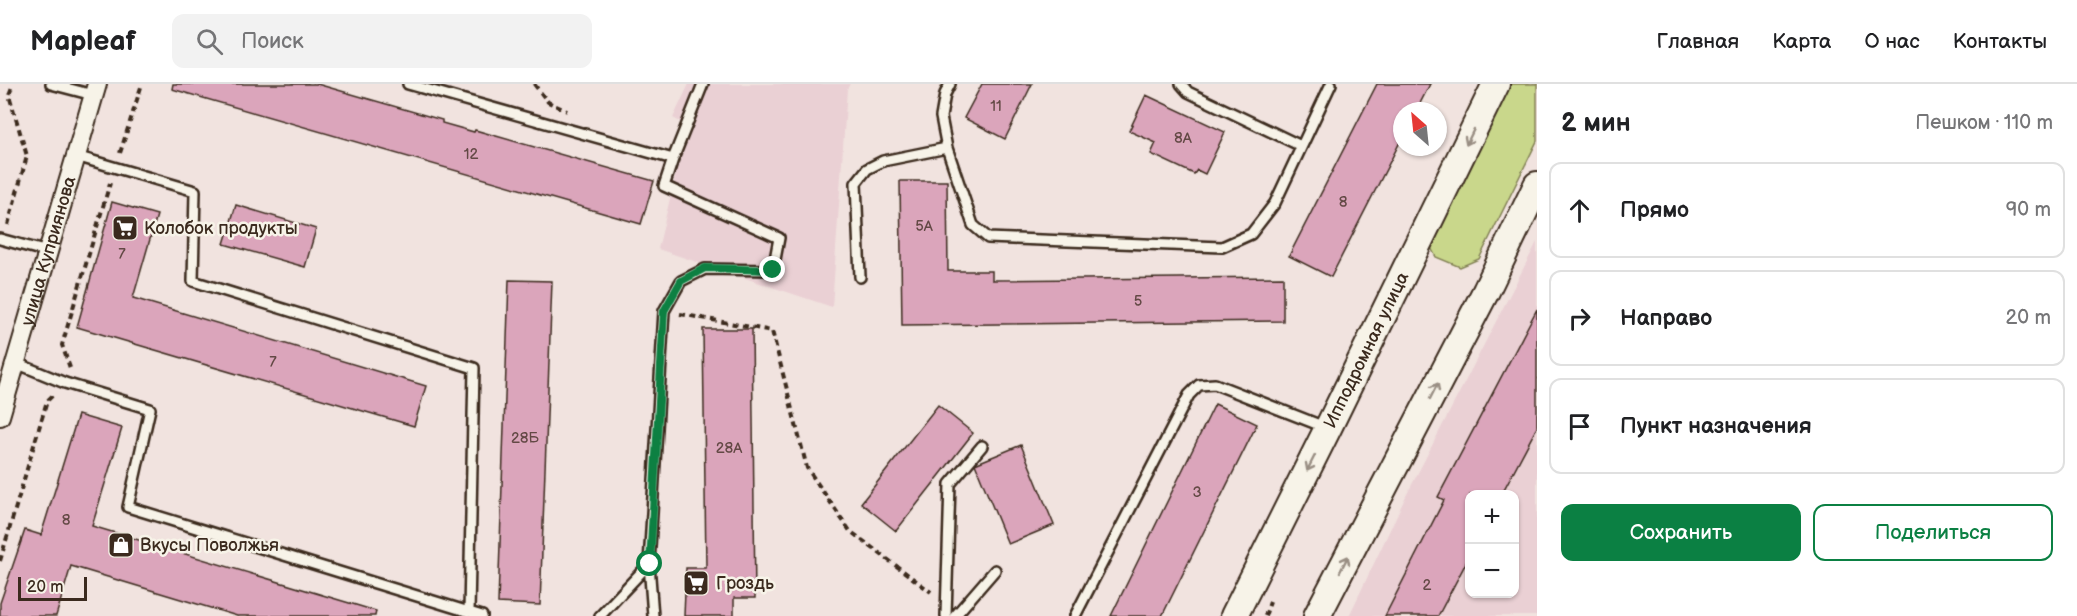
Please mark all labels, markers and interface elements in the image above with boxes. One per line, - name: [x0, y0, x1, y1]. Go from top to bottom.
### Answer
- search box: [172, 14, 592, 68]
- text: Mapleaf: [30, 25, 136, 58]
- icon: search: [193, 25, 226, 58]
- text: Поиск: [241, 28, 304, 55]
- text: Главная: [1656, 29, 1739, 54]
- text: Карта: [1772, 29, 1831, 54]
- text: О нас: [1864, 29, 1920, 54]
- text: Контакты: [1953, 29, 2047, 54]
- house number: 11: [990, 97, 1002, 116]
- north arrow: [1393, 102, 1447, 156]
- text: 2 мин: [1561, 108, 1631, 139]
- text: Пешком · 110 m: [1915, 111, 2053, 135]
- one-way arrow: [1464, 127, 1475, 145]
- house number: 8А: [1174, 129, 1193, 148]
- house number: 12: [464, 145, 478, 164]
- street label: улица Куприянова: [17, 173, 81, 328]
- house number: 8: [1339, 193, 1348, 212]
- icon: ahead: [1563, 194, 1596, 227]
- text: Прямо: [1620, 197, 1689, 224]
- text: 90 m: [2006, 198, 2051, 222]
- supermarket icon: Колобок продукты: [110, 213, 140, 243]
- house number: 5А: [915, 217, 934, 236]
- place label: Колобок продукты: [144, 218, 298, 239]
- house number: 7: [118, 245, 126, 264]
- route end: [759, 256, 785, 282]
- street label: Ипподромная улица: [1320, 268, 1414, 432]
- house number: 5: [1134, 292, 1142, 311]
- icon: right: [1563, 302, 1596, 335]
- text: Направо: [1620, 305, 1712, 332]
- text: 20 m: [2006, 306, 2051, 330]
- house number: 7: [269, 353, 277, 372]
- one-way arrow: [1428, 383, 1440, 400]
- icon: arrive: [1563, 410, 1596, 443]
- text: Пункт назначения: [1620, 413, 1812, 440]
- house number: 28Б: [511, 429, 540, 448]
- house number: 28А: [716, 439, 743, 458]
- one-way arrow: [1304, 453, 1316, 471]
- house number: 3: [1192, 483, 1202, 502]
- map controls: [1465, 490, 1519, 598]
- button: +: [1465, 490, 1519, 544]
- button: Сохранить: [1561, 504, 1801, 561]
- button: Поделиться: [1813, 504, 2053, 561]
- house number: 8: [62, 511, 71, 530]
- shop icon: Вкусы Поволжья: [106, 530, 136, 560]
- place label: Вкусы Поволжья: [140, 535, 279, 556]
- button: −: [1465, 544, 1519, 598]
- route start: [636, 550, 662, 576]
- one-way arrow: [1338, 556, 1350, 573]
- supermarket icon: Гроздь: [681, 568, 711, 598]
- place label: Гроздь: [716, 573, 774, 594]
- scale bar: [18, 574, 87, 602]
- house number: 2: [1423, 576, 1432, 595]
- text: 20 m: [27, 578, 63, 597]

